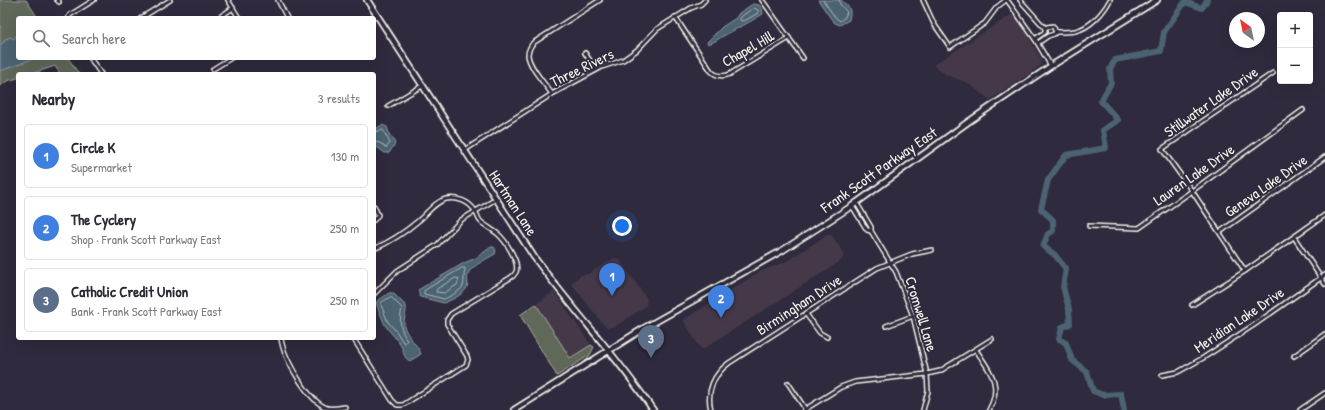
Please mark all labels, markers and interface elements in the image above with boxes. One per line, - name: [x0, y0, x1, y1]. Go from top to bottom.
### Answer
- north arrow: [1229, 12, 1265, 48]
- map controls: [1277, 12, 1313, 84]
- button: +: [1277, 12, 1313, 48]
- search box: [16, 16, 376, 60]
- street label: Chapel Hill: [718, 25, 778, 72]
- icon: search: [30, 27, 52, 49]
- text: Search here: [62, 28, 126, 49]
- street label: Three Rivers: [547, 43, 617, 92]
- button: −: [1277, 48, 1313, 84]
- street label: Stillwater Lake Drive: [1159, 61, 1262, 142]
- text: Nearby: [32, 87, 75, 110]
- text: 3 results: [318, 89, 360, 107]
- street label: Frank Scott Parkway East: [816, 121, 942, 218]
- text: Circle K: [71, 137, 115, 158]
- street label: Lauren Lake Drive: [1149, 139, 1239, 210]
- text: 1: [44, 147, 48, 165]
- text: 130 m: [331, 147, 359, 165]
- street label: Geneva Lake Drive: [1220, 149, 1311, 222]
- text: Supermarket: [71, 158, 132, 176]
- street label: Hartman Lane: [484, 166, 542, 240]
- text: The Cyclery: [71, 209, 136, 230]
- your location: [612, 216, 632, 236]
- text: 2: [43, 219, 49, 237]
- text: 250 m: [330, 219, 359, 237]
- text: Shop · Frank Scott Parkway East: [71, 230, 221, 248]
- pin: 1: [599, 263, 625, 296]
- street label: Birmingham Drive: [752, 269, 845, 340]
- street label: Cromwell Lane: [900, 274, 943, 354]
- text: Catholic Credit Union: [71, 281, 188, 302]
- street label: Meridian Lake Drive: [1189, 282, 1288, 358]
- pin: 2: [708, 285, 734, 318]
- text: 3: [43, 291, 49, 309]
- text: 250 m: [330, 291, 359, 309]
- text: Bank · Frank Scott Parkway East: [71, 302, 222, 320]
- pin: 3: [638, 325, 664, 358]

